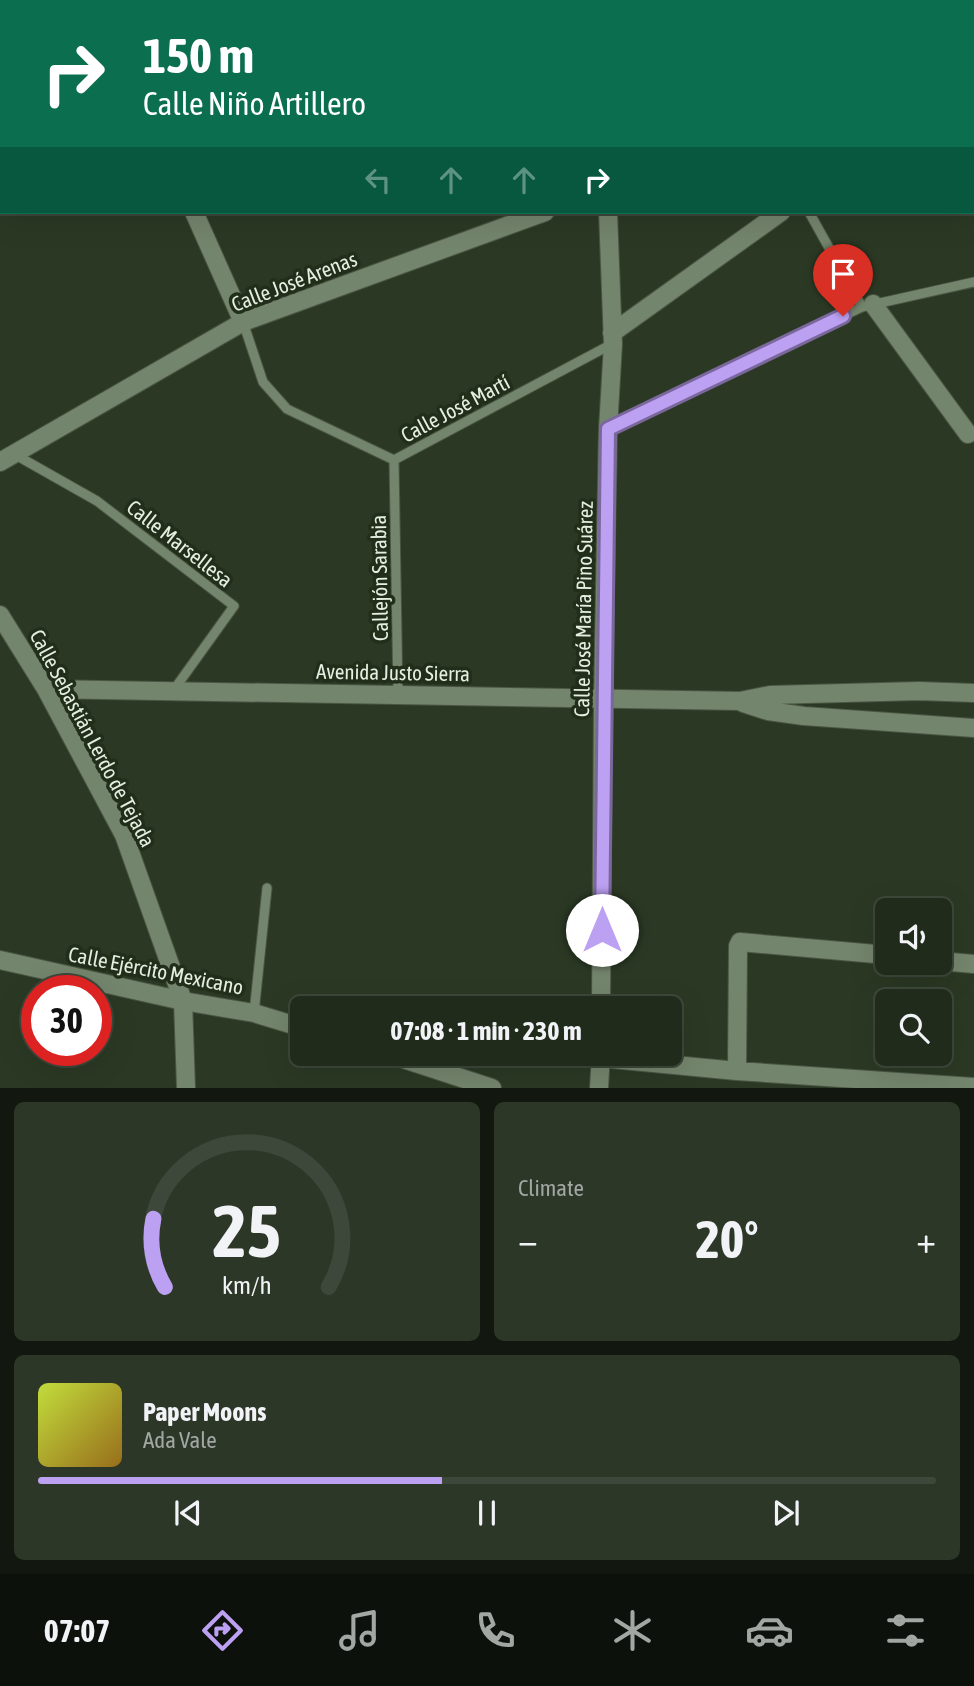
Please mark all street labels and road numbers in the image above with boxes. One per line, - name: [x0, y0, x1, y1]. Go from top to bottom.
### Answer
- street label: Calle José Arenas: [228, 246, 360, 316]
- street label: Calle José Martí: [397, 369, 514, 447]
- street label: Calle Marsellesa: [123, 494, 237, 592]
- street label: Calle José María Pino Suárez: [569, 500, 597, 717]
- street label: Callejón Sarabia: [366, 515, 392, 641]
- street label: Calle Sebastián Lerdo de Tejada: [25, 625, 161, 851]
- street label: Avenida Justo Sierra: [316, 659, 470, 685]
- street label: Calle Ejército Mexicano: [67, 941, 245, 999]

